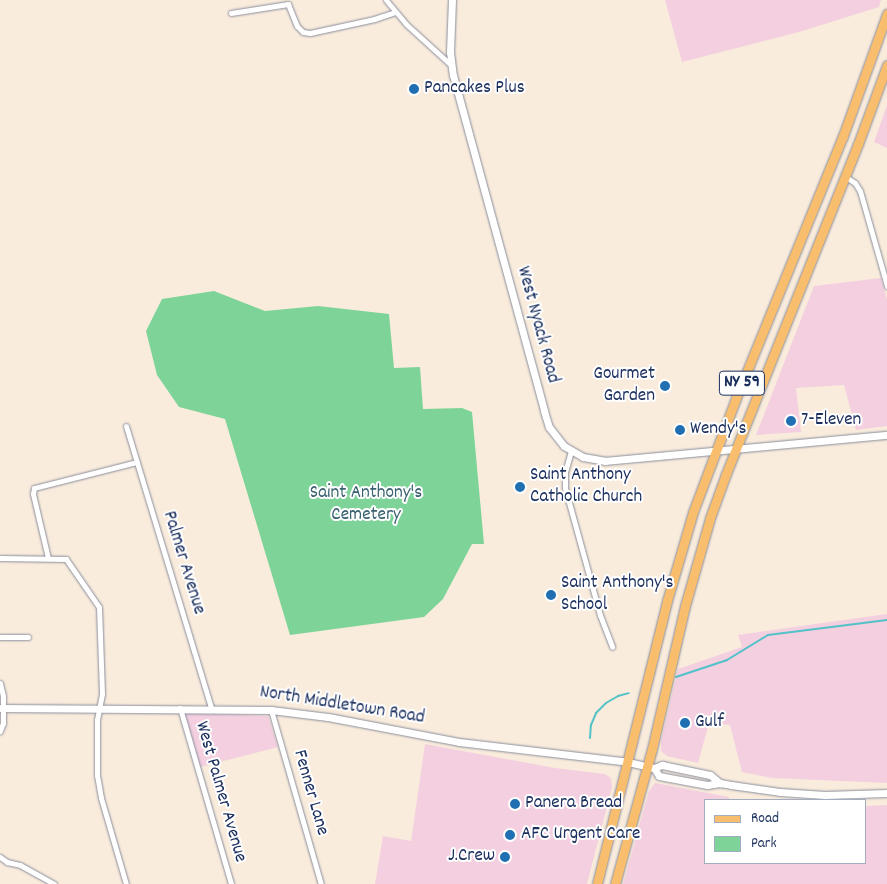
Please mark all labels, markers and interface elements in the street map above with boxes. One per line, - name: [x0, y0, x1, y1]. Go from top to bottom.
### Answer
- place label: Pancakes Plus: [424, 78, 525, 100]
- marker: Pancakes Plus: [408, 83, 420, 95]
- street label: West Nyack Road: [510, 264, 564, 386]
- place label: Gourmet Garden: [593, 364, 655, 408]
- road number: NY 59: [718, 368, 766, 398]
- marker: Gourmet Garden: [659, 380, 671, 392]
- place label: 7-Eleven: [801, 410, 861, 432]
- marker: 7-Eleven: [785, 415, 797, 427]
- place label: Wendy's: [690, 419, 746, 441]
- marker: Wendy's: [674, 424, 686, 436]
- place label: Saint Anthony Catholic Church: [530, 465, 642, 509]
- marker: Saint Anthony Catholic Church: [514, 481, 526, 493]
- park label: Saint Anthony's Cemetery: [310, 483, 422, 527]
- street label: Palmer Avenue: [156, 509, 210, 617]
- place label: Saint Anthony's School: [561, 573, 673, 617]
- marker: Saint Anthony's School: [545, 589, 557, 601]
- street label: North Middletown Road: [258, 682, 426, 730]
- place label: Gulf: [695, 712, 724, 734]
- marker: Gulf: [679, 717, 691, 729]
- street label: West Palmer Avenue: [189, 719, 251, 865]
- street label: Fenner Lane: [287, 748, 333, 838]
- place label: Panera Bread: [525, 793, 622, 815]
- marker: Panera Bread: [509, 798, 521, 810]
- legend: [704, 799, 867, 864]
- text: Road: [751, 808, 779, 830]
- place label: AFC Urgent Care: [521, 824, 640, 846]
- marker: AFC Urgent Care: [503, 828, 517, 842]
- text: Park: [751, 833, 777, 855]
- place label: J.Crew: [448, 846, 495, 868]
- marker: J.Crew: [499, 851, 511, 863]

